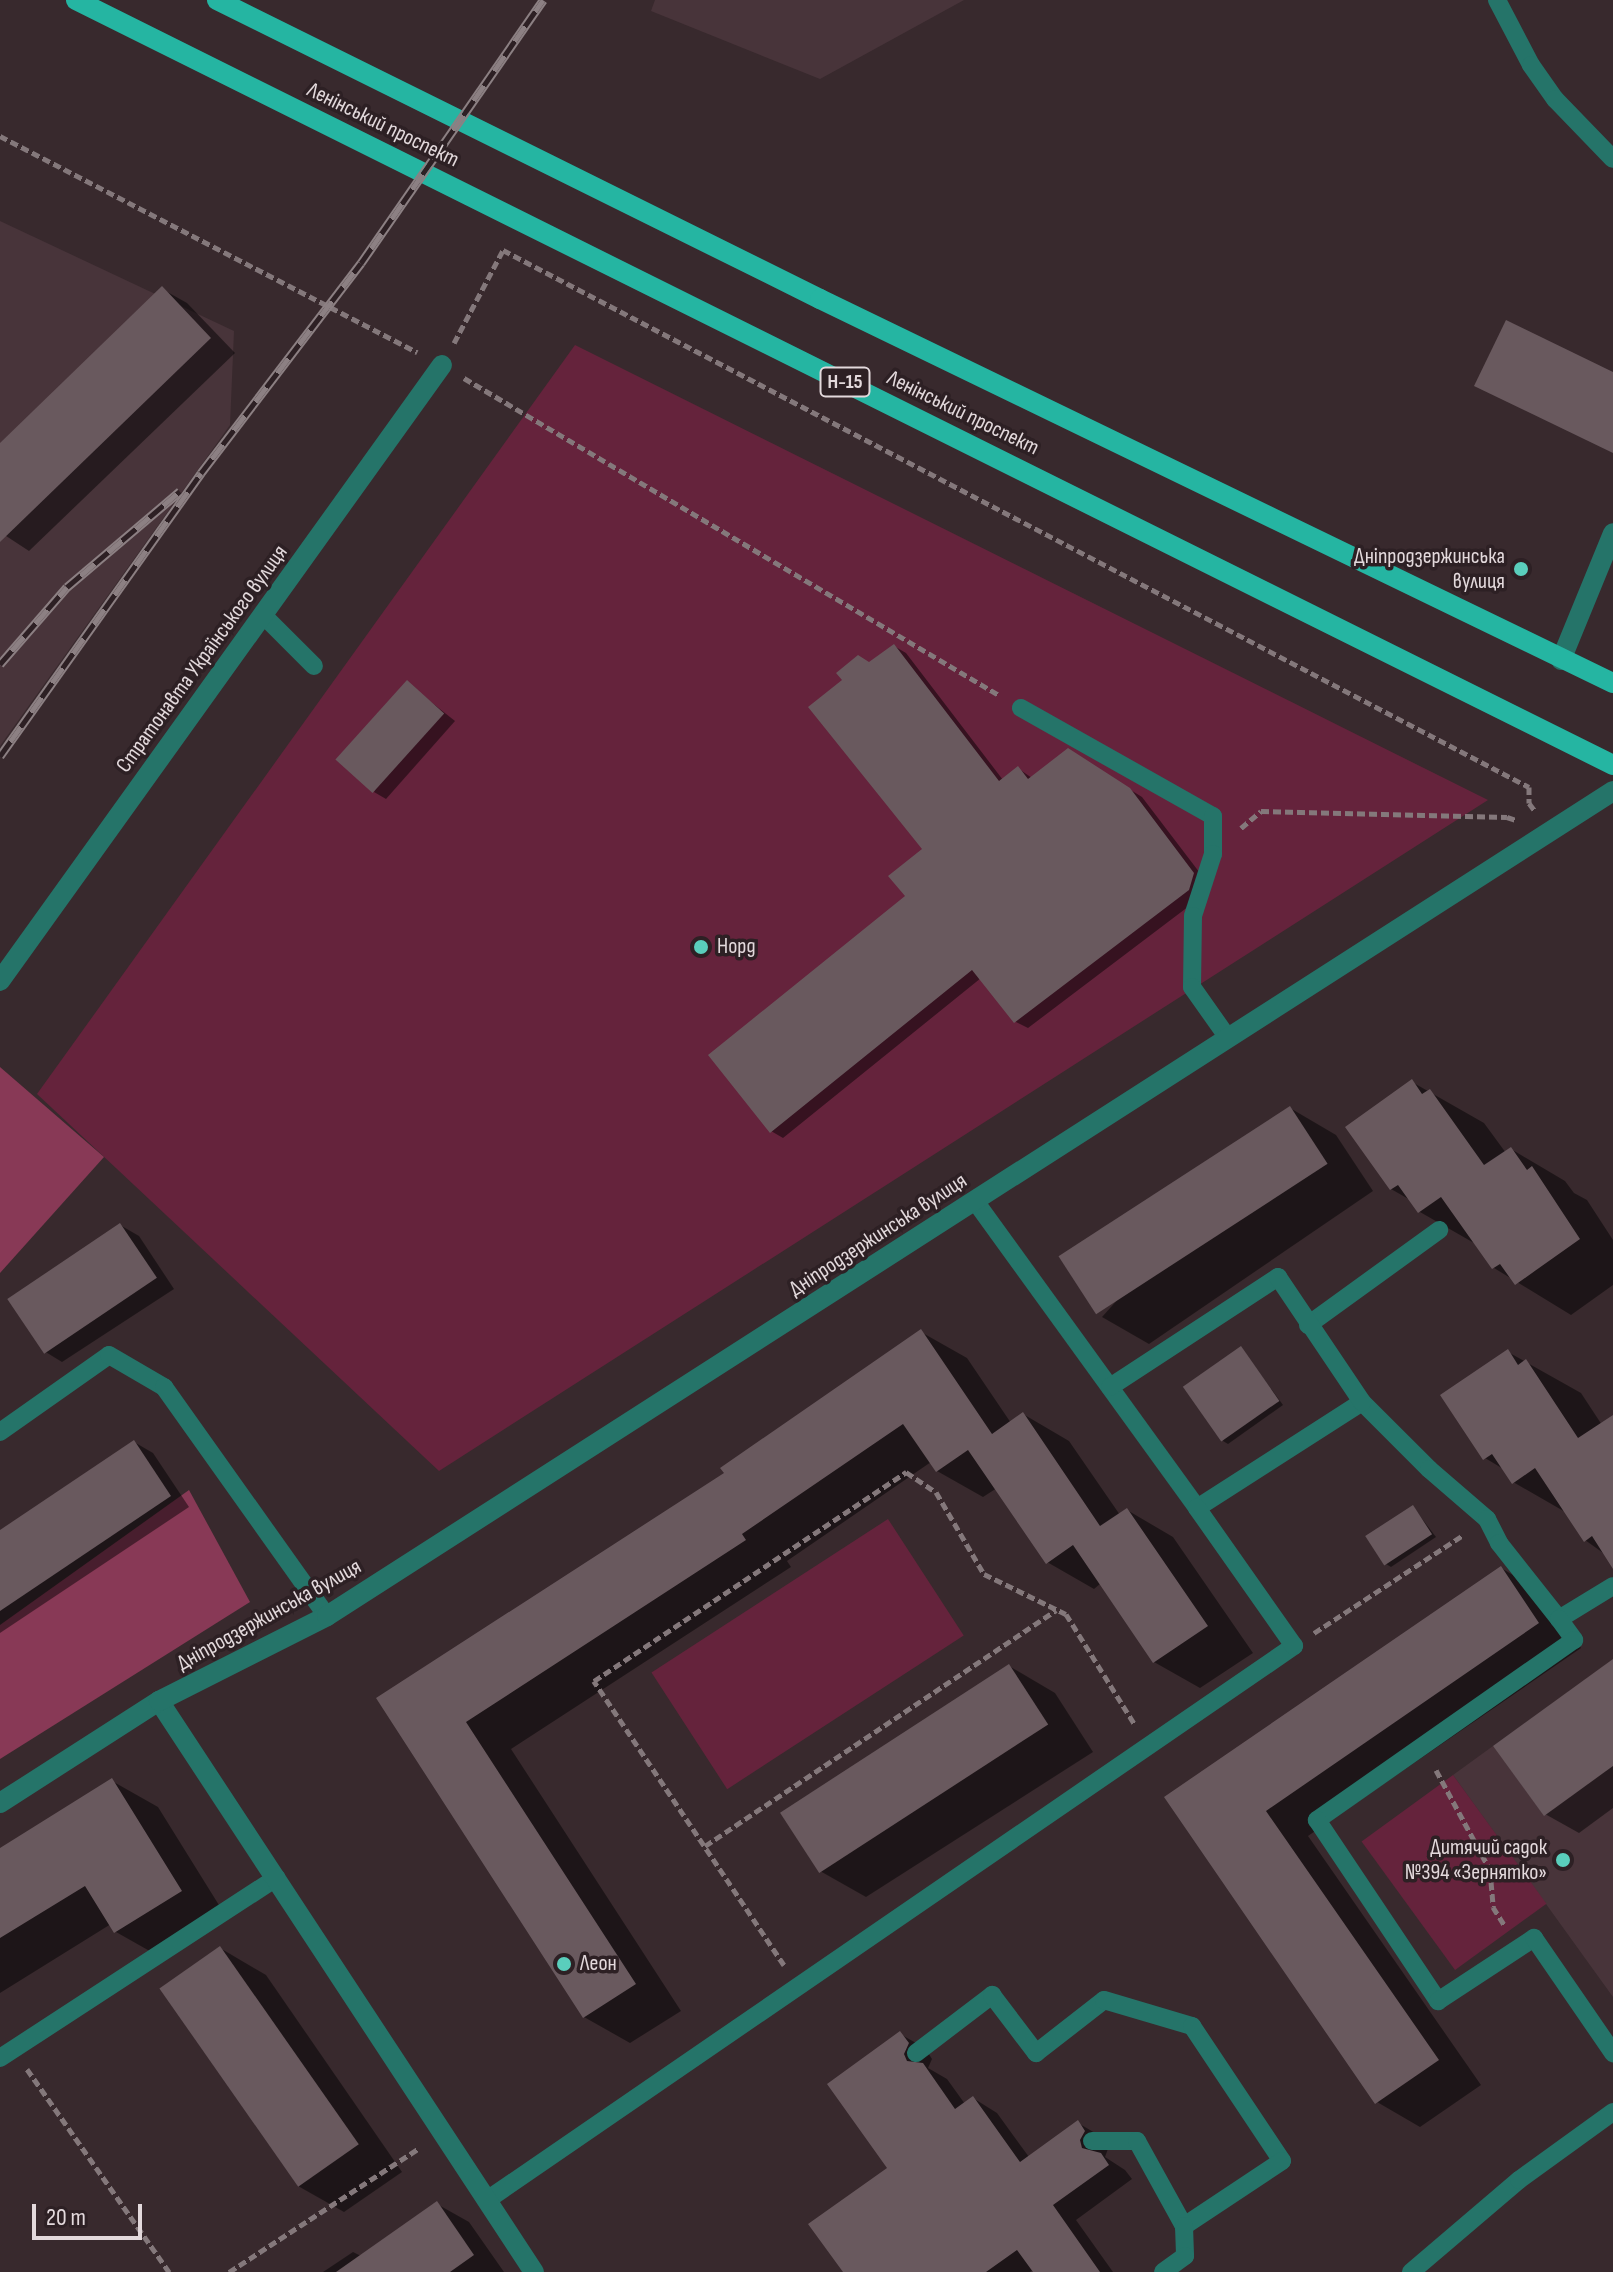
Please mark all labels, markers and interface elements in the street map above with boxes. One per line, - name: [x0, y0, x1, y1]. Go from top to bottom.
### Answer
- street label: Ленінський проспект: [303, 77, 463, 173]
- street label: Ленінський проспект: [883, 365, 1043, 461]
- road number: Н-15: [819, 366, 871, 398]
- street label: Стратонавта Українського вулиця: [111, 540, 293, 778]
- place label: Дніпродзержинська вулиця: [1354, 543, 1505, 594]
- marker: Дніпродзержинська вулиця: [1512, 560, 1530, 578]
- place label: Норд: [717, 934, 756, 960]
- marker: Норд: [692, 938, 710, 956]
- street label: Дніпродзержинська вулиця: [784, 1168, 972, 1302]
- street label: Дніпродзержинська вулиця: [172, 1553, 366, 1677]
- place label: Дитячий садок №394 «Зернятко»: [1405, 1834, 1547, 1886]
- marker: Дитячий садок №394 «Зернятко»: [1554, 1851, 1572, 1869]
- place label: Леон: [580, 1951, 617, 1977]
- marker: Леон: [555, 1955, 573, 1973]
- scale bar: [36, 2188, 146, 2238]
- text: 20 m: [46, 2203, 86, 2232]

